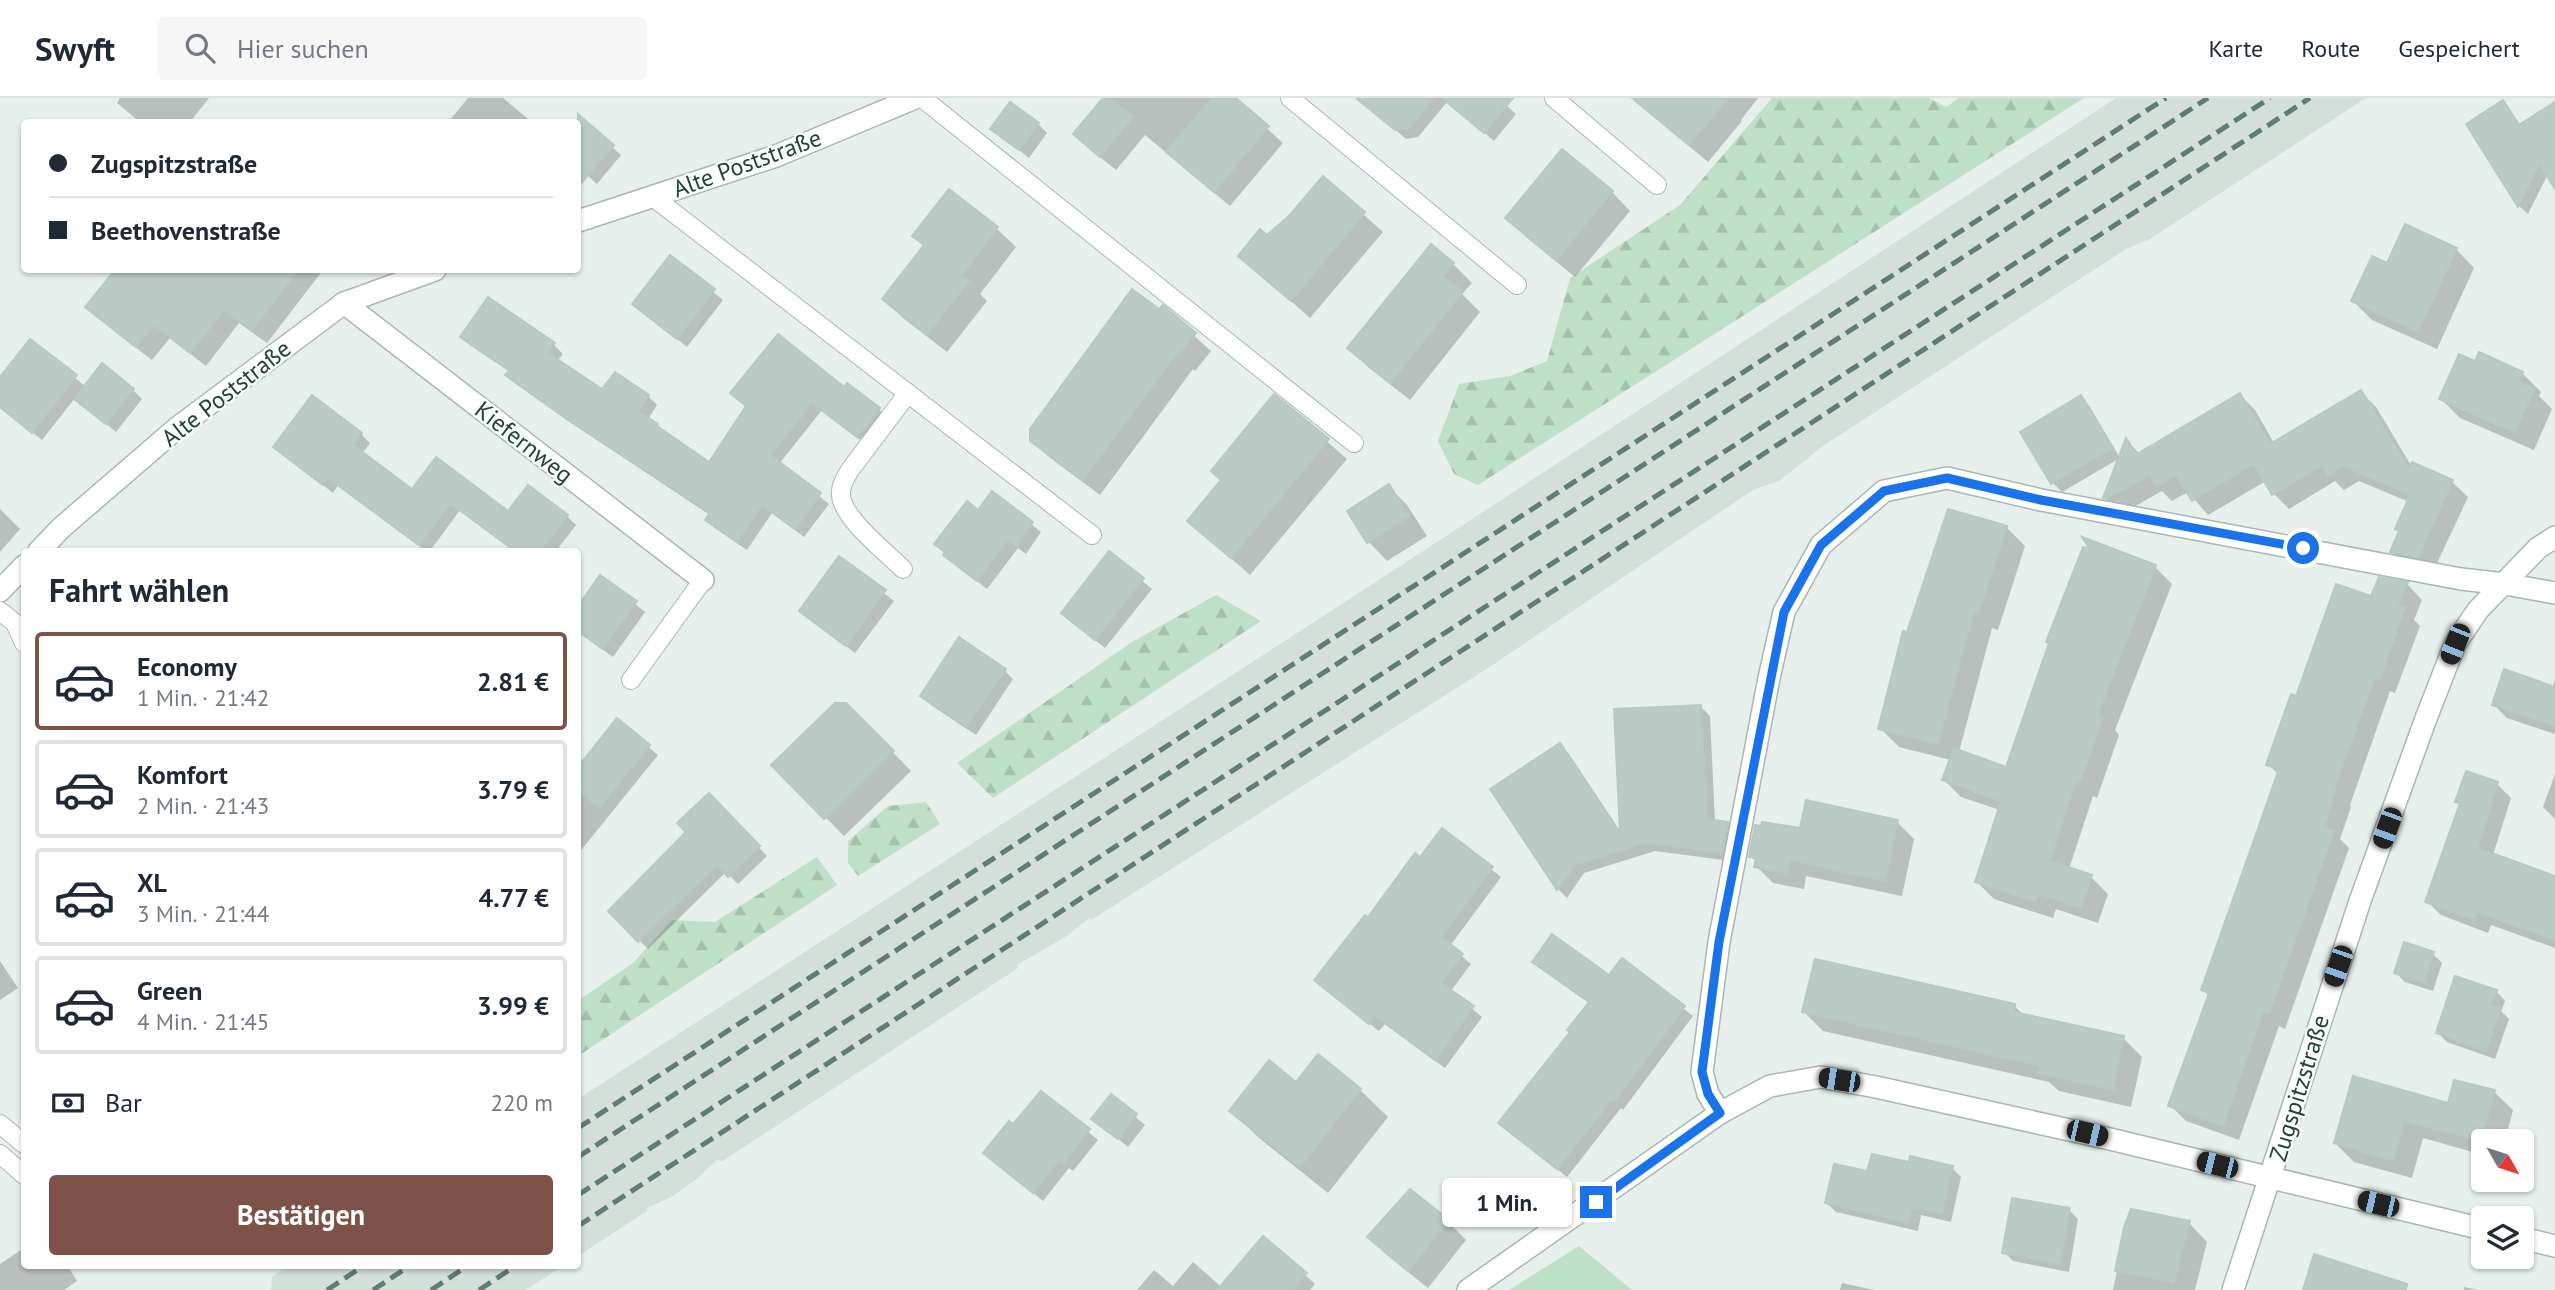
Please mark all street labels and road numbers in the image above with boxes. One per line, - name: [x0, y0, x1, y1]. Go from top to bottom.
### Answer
- street label: Alte Poststraße: [668, 122, 826, 204]
- street label: Alte Poststraße: [155, 333, 297, 453]
- street label: Kiefernweg: [469, 394, 579, 490]
- street label: Zugspitzstraße: [2262, 1011, 2336, 1165]

